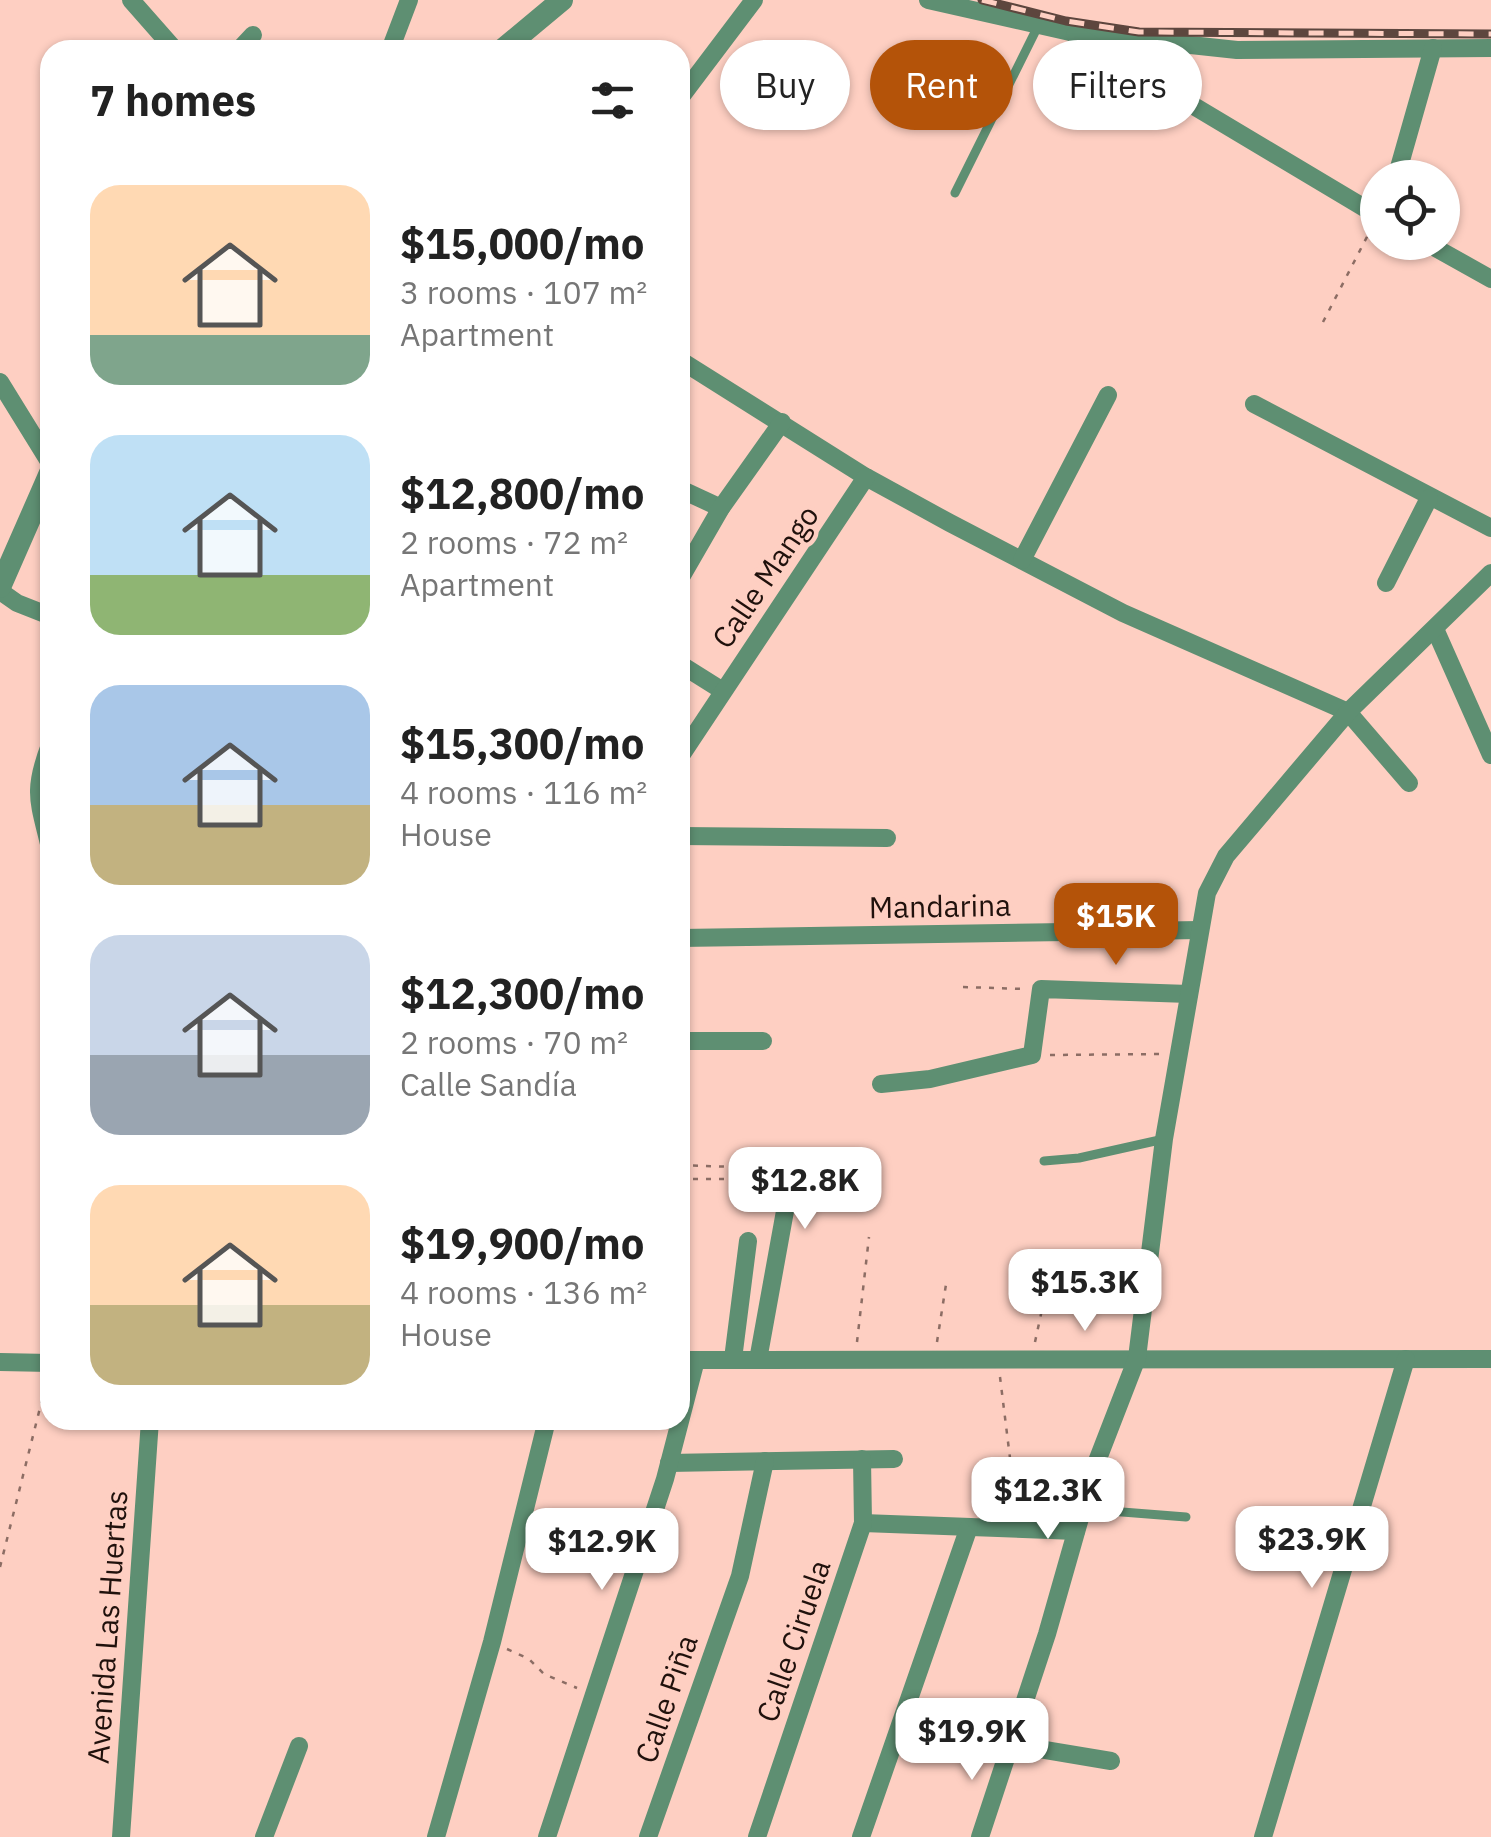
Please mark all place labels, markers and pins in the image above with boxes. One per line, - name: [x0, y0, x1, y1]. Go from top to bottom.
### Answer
- pin: $15K: [1057, 883, 1175, 968]
- pin: $12.8K: [724, 1147, 886, 1232]
- pin: $15.3K: [1004, 1249, 1166, 1334]
- pin: $12.3K: [967, 1457, 1129, 1542]
- pin: $23.9K: [1231, 1506, 1393, 1591]
- pin: $12.9K: [521, 1508, 683, 1593]
- pin: $19.9K: [891, 1698, 1053, 1783]

